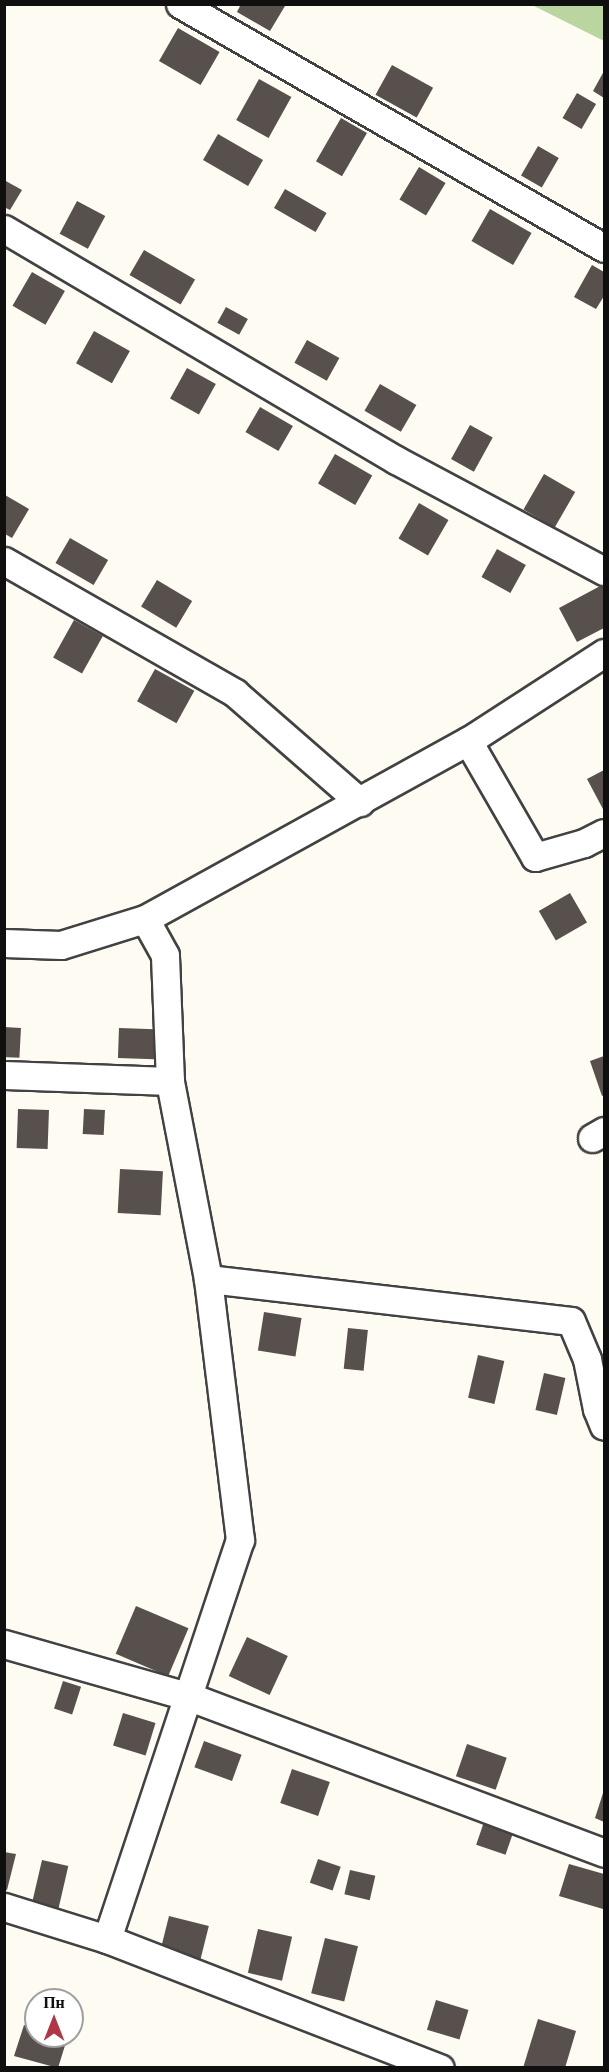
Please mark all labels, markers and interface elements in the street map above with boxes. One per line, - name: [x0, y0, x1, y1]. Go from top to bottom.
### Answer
- north arrow: [24, 1988, 84, 2048]
- text: Пн: [43, 1992, 65, 2012]

